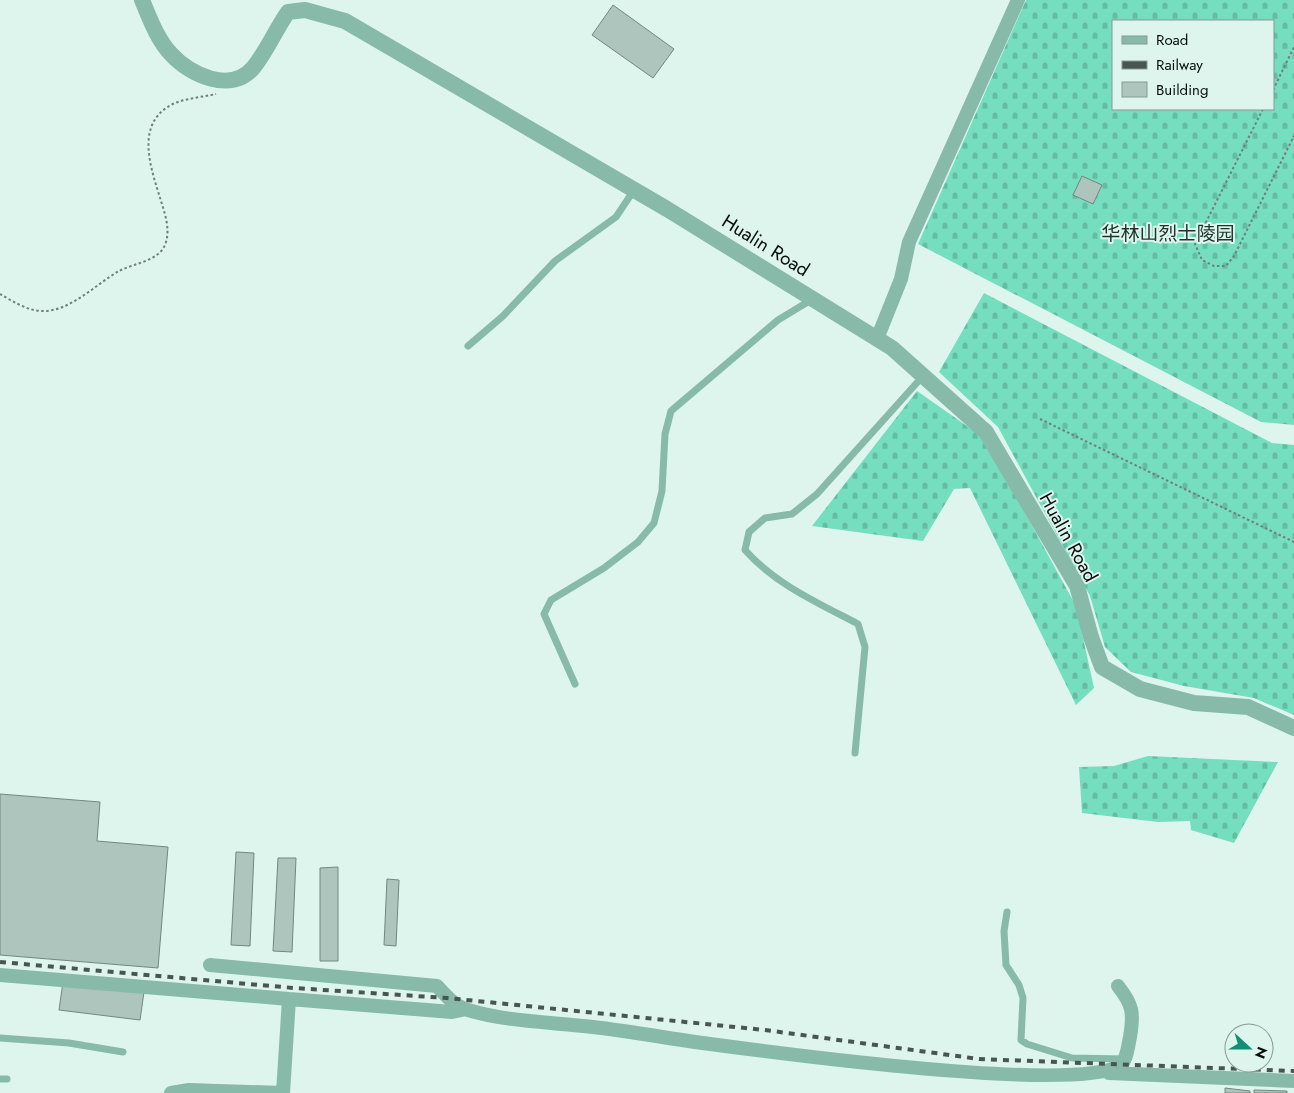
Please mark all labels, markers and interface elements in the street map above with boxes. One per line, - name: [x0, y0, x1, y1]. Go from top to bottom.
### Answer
- legend: [1112, 20, 1274, 110]
- text: Road: [1156, 29, 1188, 51]
- text: Railway: [1156, 54, 1203, 76]
- text: Building: [1156, 79, 1208, 101]
- street label: Hualin Road: [717, 208, 815, 283]
- park label: 华林山烈士陵园: [1101, 220, 1235, 247]
- street label: Hualin Road: [1033, 488, 1104, 587]
- north arrow: [1224, 1023, 1274, 1073]
- text: N: [1250, 1044, 1272, 1061]

